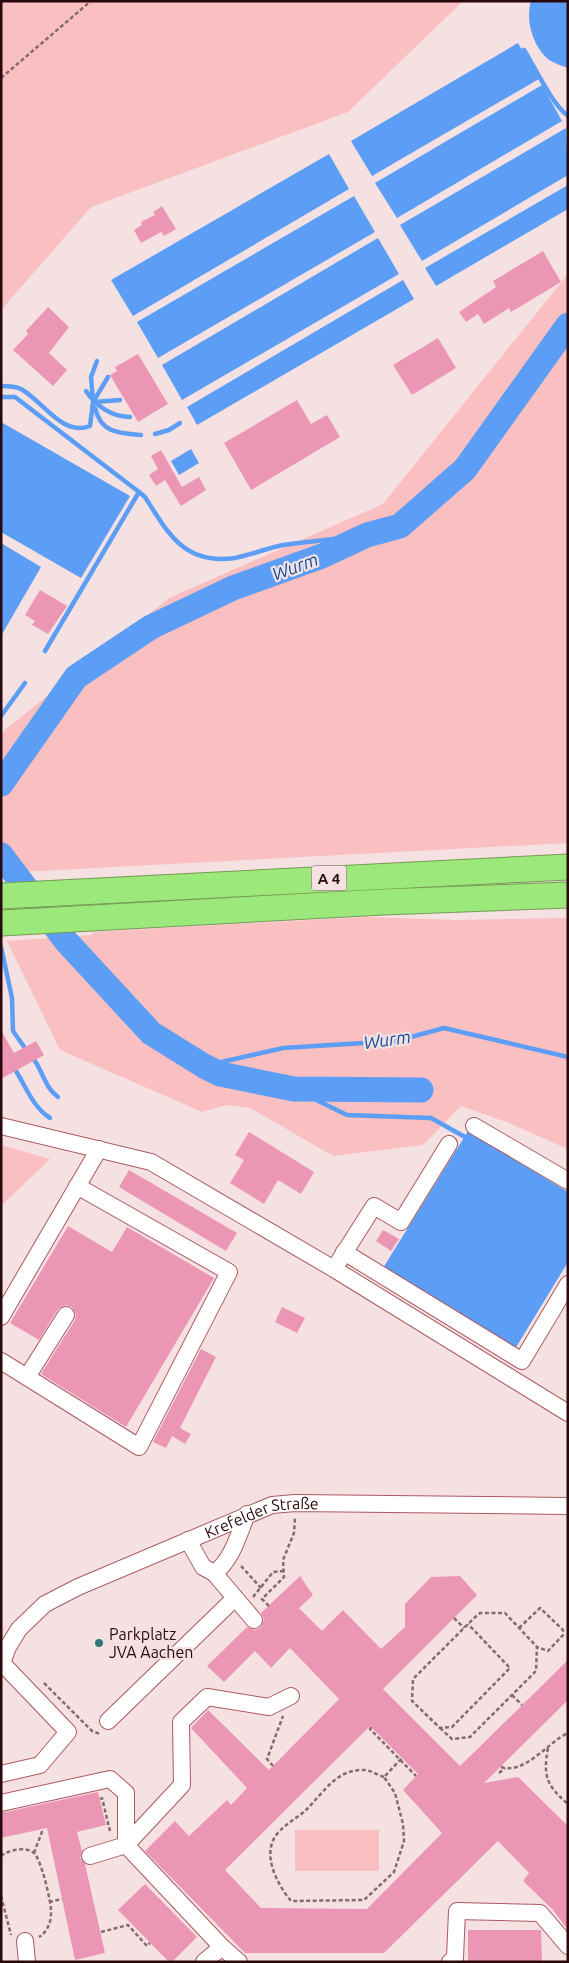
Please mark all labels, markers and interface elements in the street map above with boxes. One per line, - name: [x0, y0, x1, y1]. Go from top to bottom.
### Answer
- water label: Wurm: [269, 548, 321, 584]
- road number: A 4: [312, 866, 346, 890]
- water label: Wurm: [362, 1026, 412, 1052]
- street label: Krefelder Straße: [202, 1494, 319, 1541]
- place label: Parkplatz JVA Aachen: [109, 1625, 193, 1661]
- marker: Parkplatz JVA Aachen: [93, 1637, 105, 1649]

